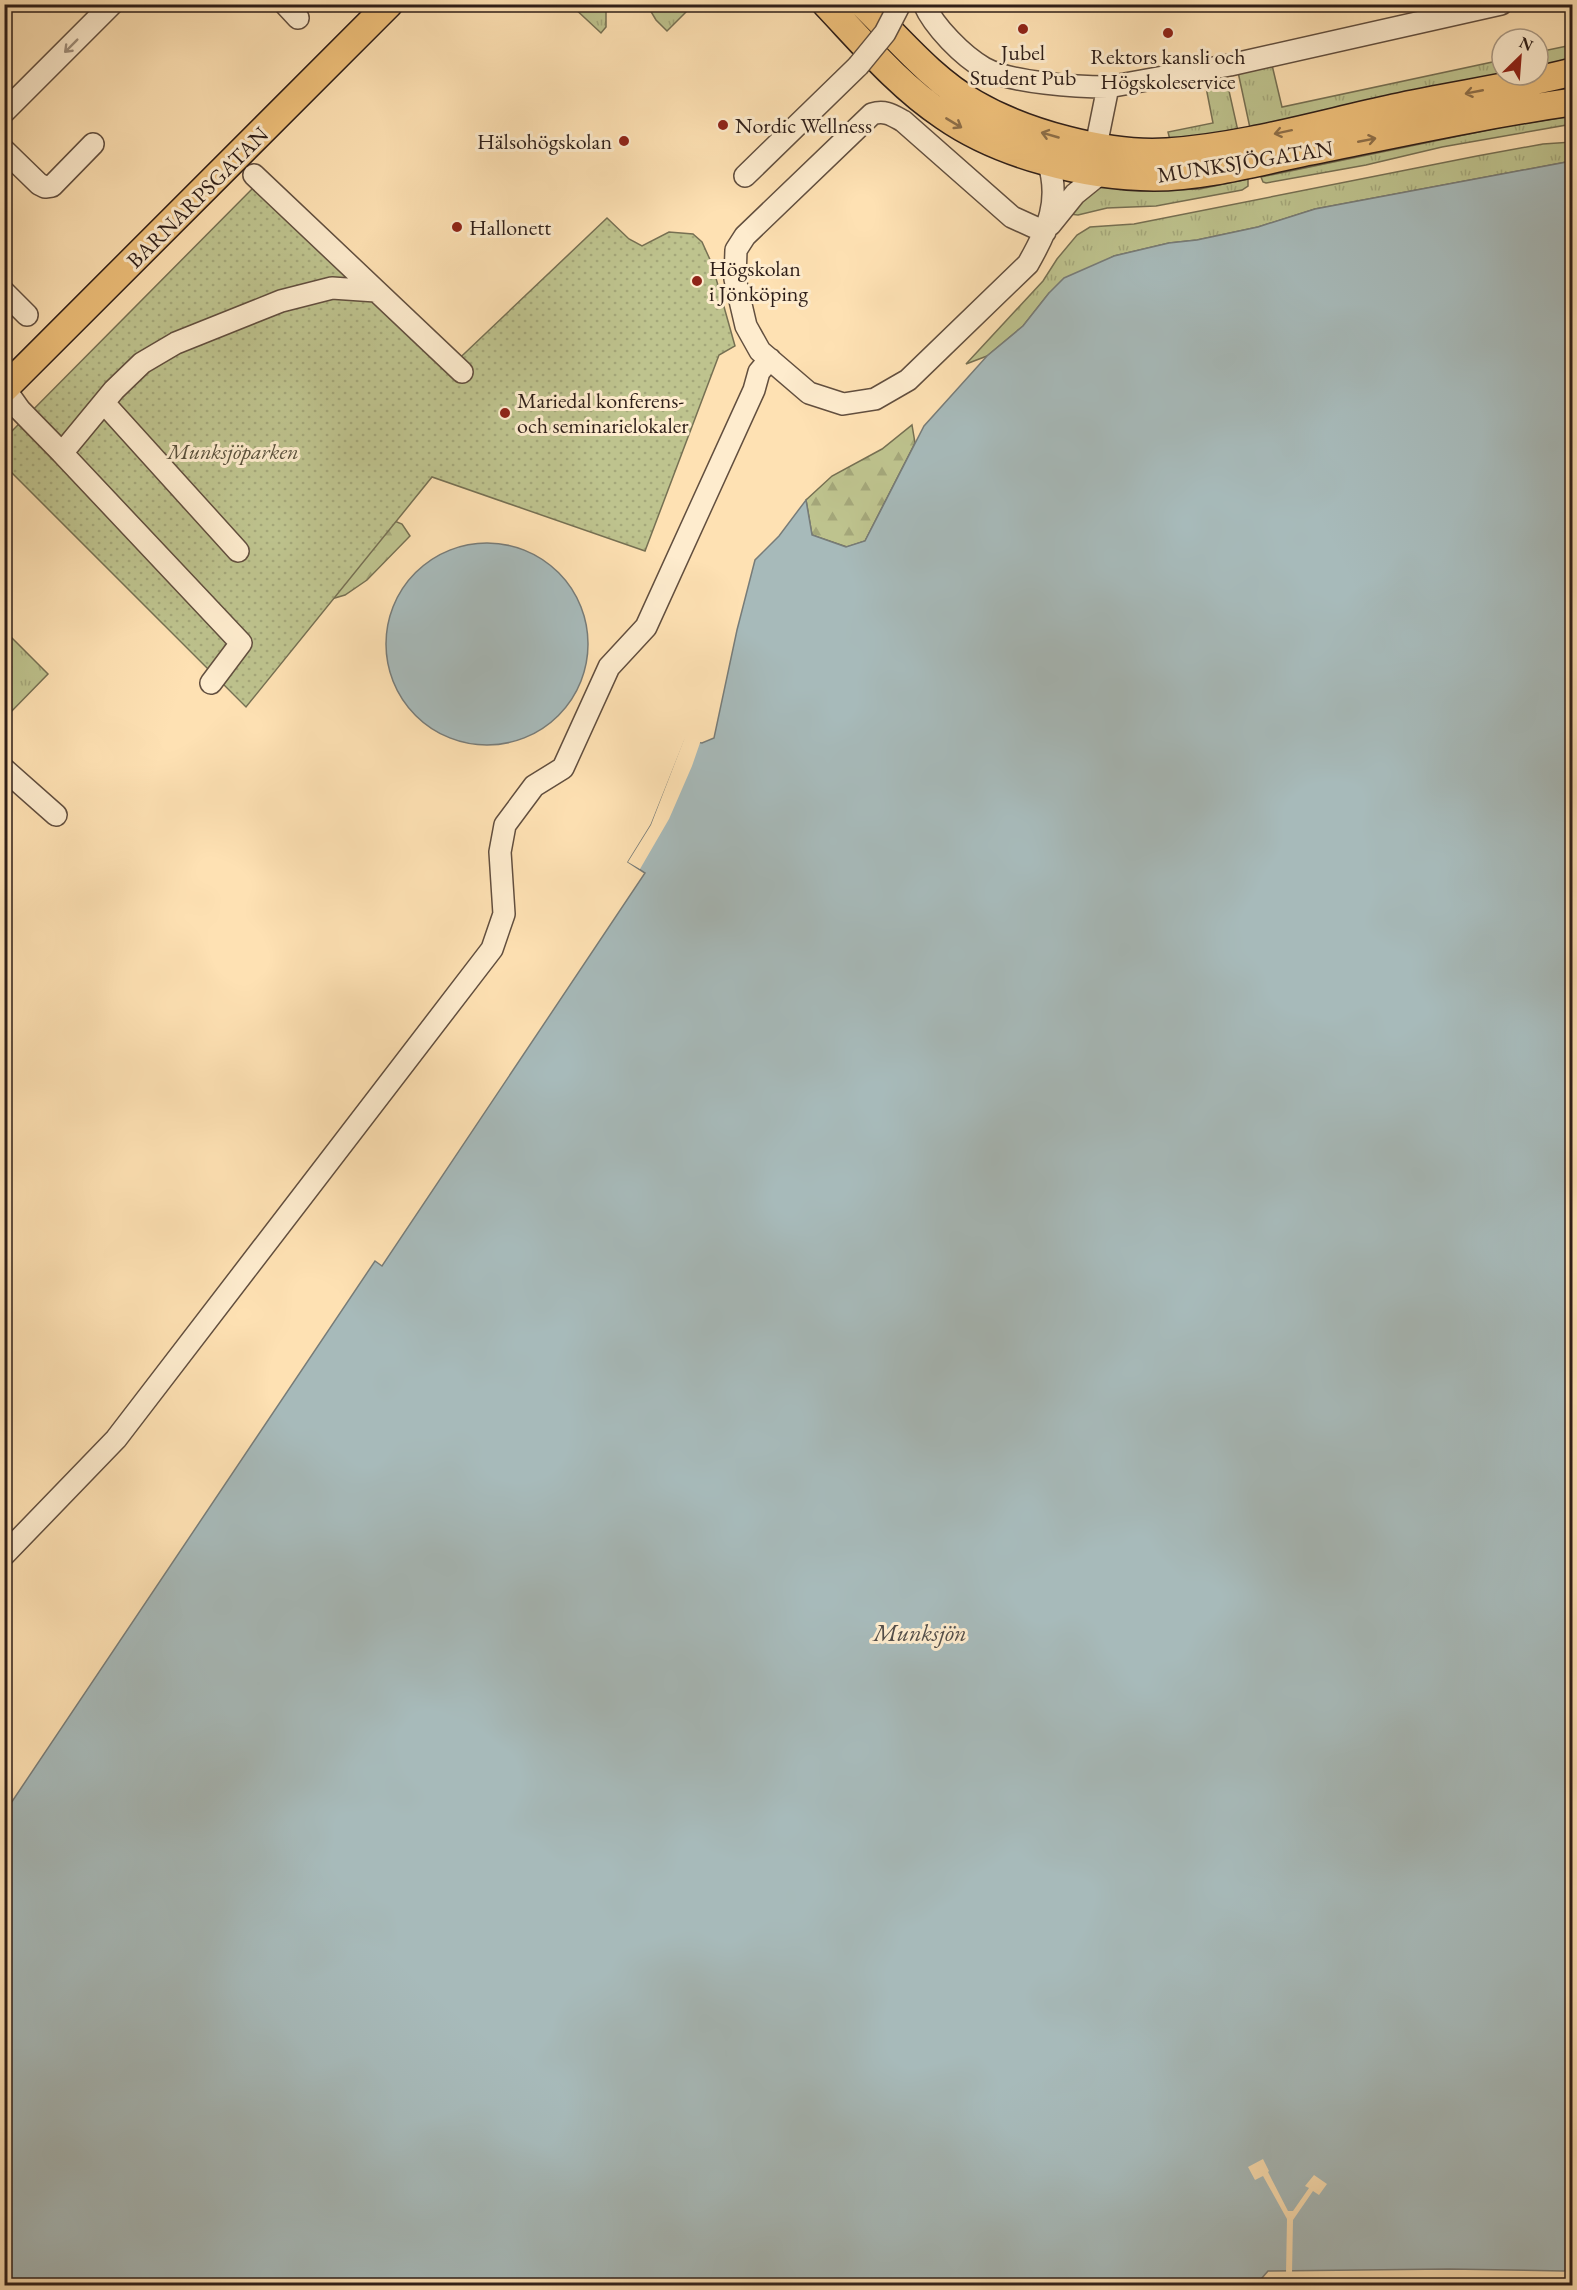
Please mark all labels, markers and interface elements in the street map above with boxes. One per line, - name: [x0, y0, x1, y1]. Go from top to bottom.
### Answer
- marker: Jubel Student Pub: [1016, 22, 1030, 36]
- marker: Rektors kansli och Högskoleservice: [1161, 26, 1175, 40]
- north arrow: [1490, 27, 1550, 87]
- text: N: [1516, 32, 1536, 56]
- one-way arrow: [63, 38, 78, 53]
- place label: Jubel Student Pub: [970, 38, 1076, 92]
- place label: Rektors kansli och Högskoleservice: [1090, 42, 1246, 96]
- one-way arrow: [1465, 86, 1484, 98]
- place label: Nordic Wellness: [735, 111, 872, 140]
- one-way arrow: [945, 117, 962, 129]
- marker: Nordic Wellness: [716, 118, 730, 132]
- street label: BARNARPSGATAN: [120, 120, 275, 275]
- place label: Hälsohögskolan: [477, 127, 612, 156]
- one-way arrow: [1274, 127, 1293, 139]
- one-way arrow: [1041, 129, 1060, 140]
- street label: MUNKSJÖGATAN: [1155, 133, 1336, 190]
- marker: Hälsohögskolan: [617, 134, 631, 148]
- one-way arrow: [1357, 134, 1377, 145]
- place label: Hallonett: [469, 213, 551, 242]
- marker: Hallonett: [450, 220, 464, 234]
- place label: Högskolan i Jönköping: [709, 254, 808, 308]
- marker: Högskolan i Jönköping: [690, 274, 704, 288]
- place label: Mariedal konferens- och seminarielokaler: [517, 386, 689, 440]
- marker: Mariedal konferens- och seminarielokaler: [498, 406, 512, 420]
- park label: Munksjöparken: [165, 437, 299, 466]
- water label: Munksjön: [871, 1617, 967, 1648]

